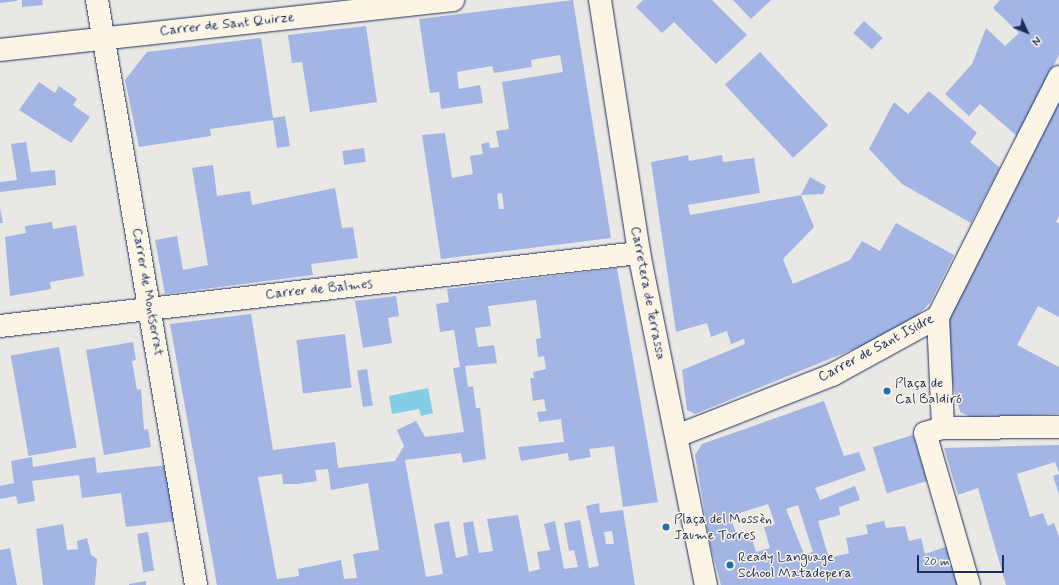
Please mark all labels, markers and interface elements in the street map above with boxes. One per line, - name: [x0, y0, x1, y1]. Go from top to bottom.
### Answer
- street label: Carrer de Sant Quirze: [159, 9, 295, 39]
- north arrow: [1007, 12, 1047, 52]
- text: N: [1028, 33, 1043, 48]
- street label: Carrer de Montserrat: [128, 224, 168, 360]
- street label: Carretera de Terrassa: [627, 225, 669, 361]
- street label: Carrer de Balmes: [264, 275, 374, 303]
- street label: Carrer de Sant Isidre: [814, 310, 938, 386]
- place label: Plaça de Cal Baldiró: [895, 375, 962, 408]
- marker: Plaça de Cal Baldiró: [882, 386, 892, 396]
- place label: Plaça del Mossèn Jaume Torres: [674, 511, 773, 544]
- marker: Plaça del Mossèn Jaume Torres: [661, 522, 671, 532]
- scale bar: [919, 547, 1006, 573]
- place label: Ready Language School Matadepera: [738, 549, 847, 582]
- text: 20 m: [924, 554, 950, 570]
- marker: Ready Language School Matadepera: [725, 560, 735, 570]

